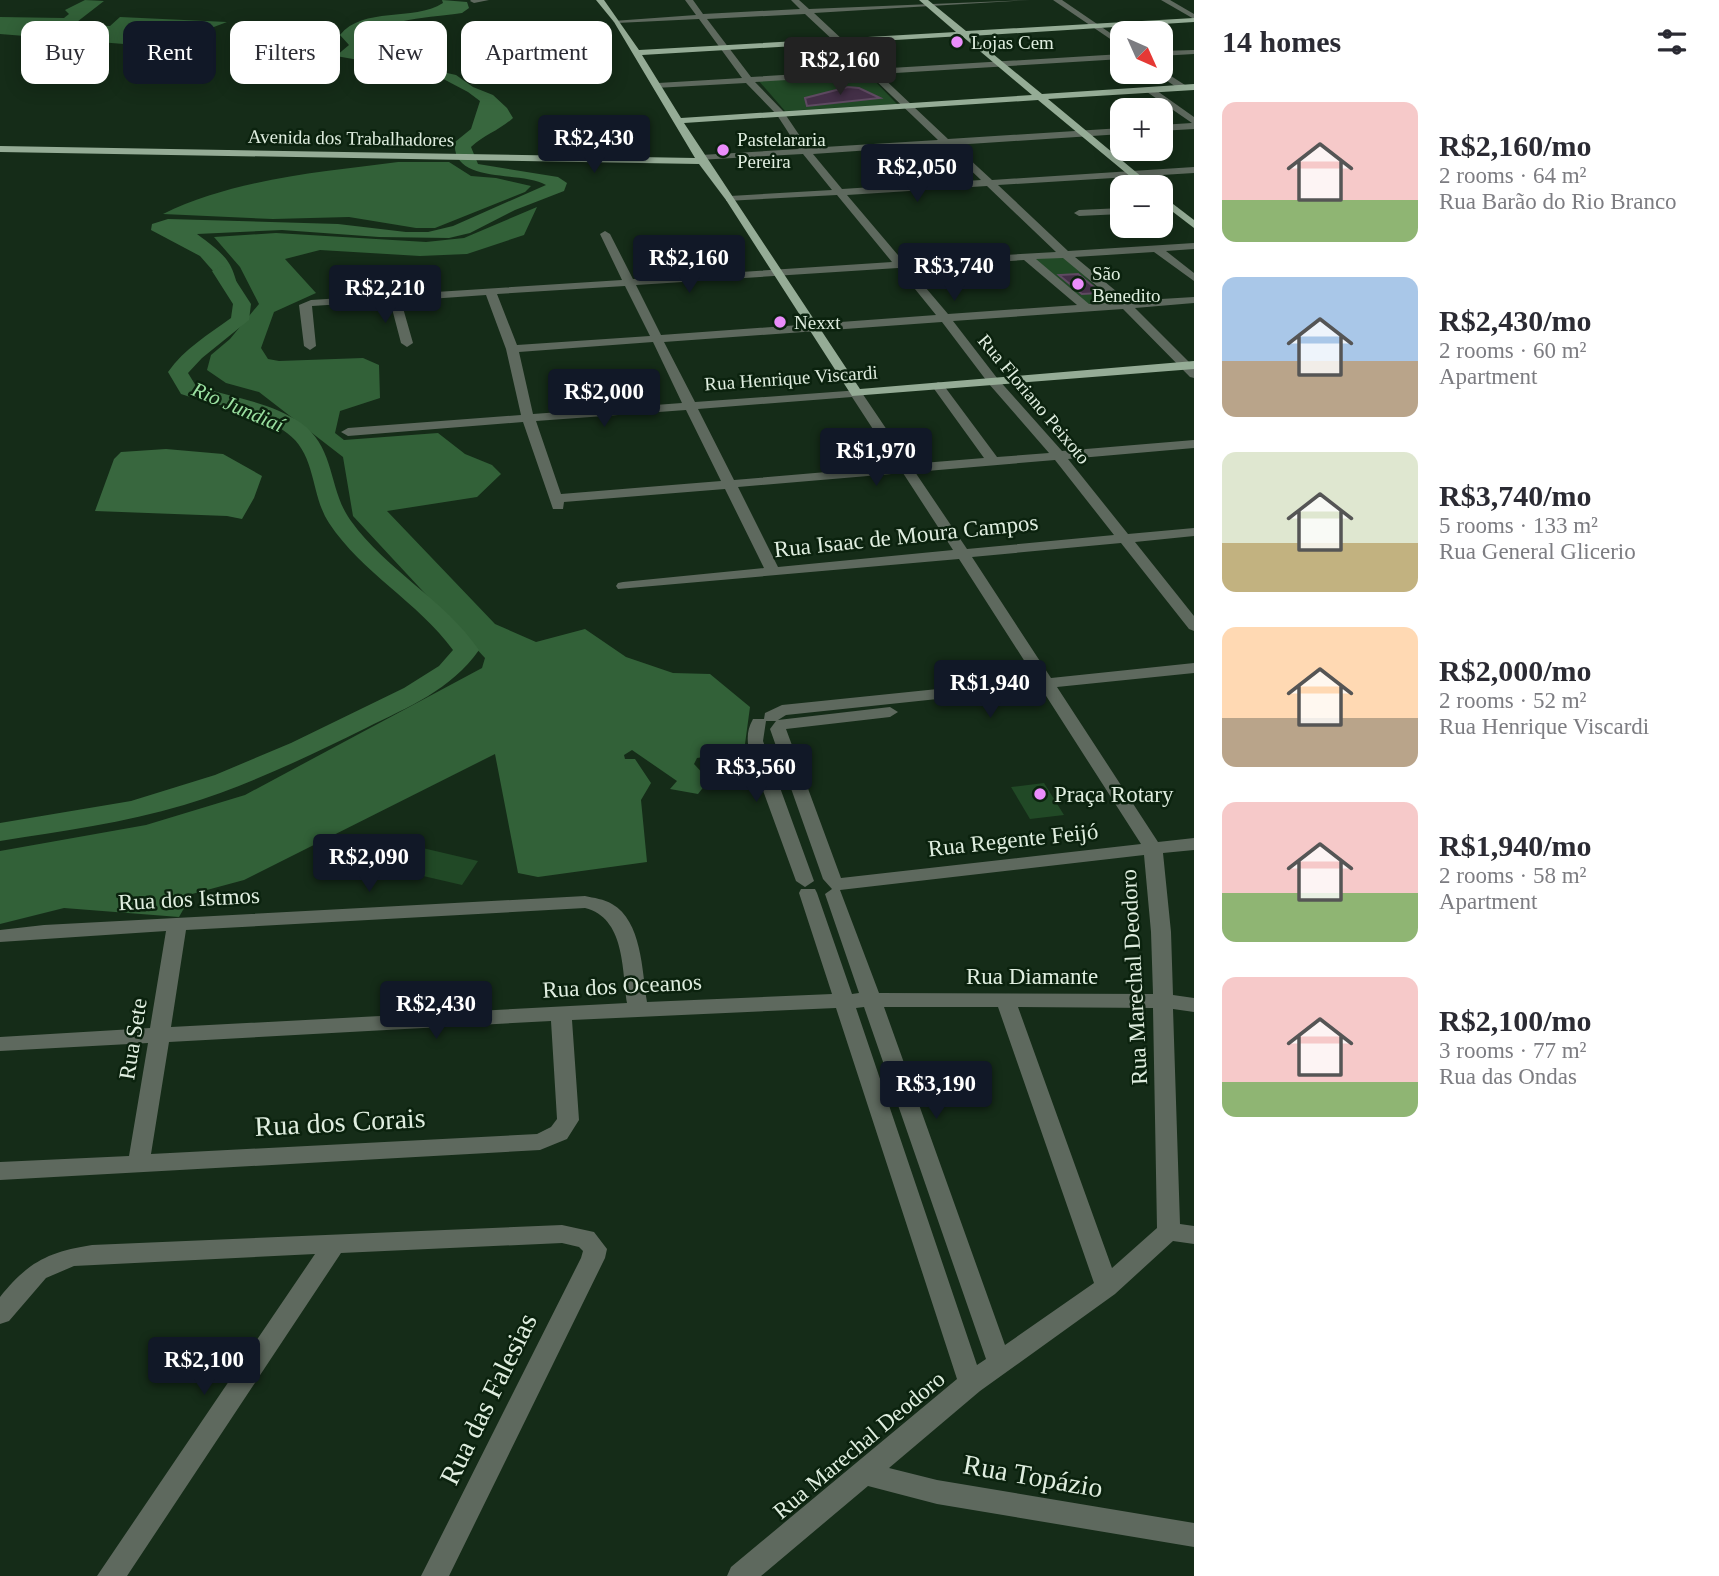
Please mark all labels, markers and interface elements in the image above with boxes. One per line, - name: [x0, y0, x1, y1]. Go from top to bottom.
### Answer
- chip: Buy: [21, 21, 109, 84]
- chip: Rent: [123, 21, 216, 84]
- chip: Filters: [230, 21, 340, 84]
- chip: New: [354, 21, 447, 84]
- chip: Apartment: [461, 21, 612, 84]
- north arrow: [1110, 21, 1172, 84]
- map controls: [1110, 21, 1173, 238]
- icon: filters: [1653, 23, 1691, 61]
- text: 14 homes: [1222, 25, 1341, 58]
- place label: Lojas Cem: [971, 32, 1054, 53]
- marker: Lojas Cem: [949, 34, 965, 50]
- pin: R$2,160: [775, 38, 905, 97]
- text: R$2,160: [800, 47, 880, 72]
- button: +: [1110, 98, 1173, 161]
- pin: R$2,430: [529, 116, 659, 175]
- text: R$2,430: [554, 125, 634, 150]
- street label: Avenida dos Trabalhadores: [248, 126, 454, 150]
- place label: Pastelararia Pereira: [737, 129, 826, 172]
- text: R$2,160/mo: [1439, 129, 1592, 162]
- icon: home: [1278, 130, 1362, 214]
- marker: Pastelararia Pereira: [715, 142, 731, 158]
- pin: R$2,050: [852, 144, 982, 204]
- text: R$2,050: [877, 154, 957, 179]
- text: 2 rooms · 64 m²: [1439, 163, 1586, 188]
- button: −: [1110, 175, 1173, 238]
- text: Rua Barão do Rio Branco: [1439, 189, 1677, 214]
- pin: R$2,160: [624, 236, 754, 295]
- pin: R$3,740: [889, 244, 1019, 303]
- text: R$2,160: [649, 245, 729, 270]
- text: R$3,740: [914, 253, 994, 278]
- place label: São Benedito: [1092, 263, 1161, 306]
- pin: R$2,210: [320, 266, 450, 325]
- text: R$2,210: [345, 275, 425, 300]
- marker: São Benedito: [1070, 276, 1086, 292]
- text: R$2,430/mo: [1439, 304, 1592, 337]
- icon: home: [1278, 305, 1362, 389]
- place label: Nexxt: [794, 312, 841, 333]
- marker: Nexxt: [772, 314, 788, 330]
- street label: Rua Floriano Peixoto: [974, 330, 1094, 468]
- text: 2 rooms · 60 m²: [1439, 338, 1586, 363]
- street label: Rua Henrique Viscardi: [704, 361, 878, 395]
- text: Apartment: [1439, 364, 1537, 389]
- pin: R$2,000: [539, 370, 669, 429]
- water label: Rio Jundiaí: [188, 377, 290, 438]
- text: R$2,000: [564, 379, 644, 404]
- pin: R$1,970: [811, 428, 941, 488]
- text: R$1,970: [836, 438, 916, 463]
- text: R$3,740/mo: [1439, 479, 1592, 512]
- icon: home: [1278, 480, 1362, 564]
- street label: Rua Isaac de Moura Campos: [773, 510, 1039, 562]
- text: 5 rooms · 133 m²: [1439, 513, 1598, 538]
- text: Rua General Glicerio: [1439, 539, 1636, 564]
- text: R$2,000/mo: [1439, 654, 1592, 687]
- icon: home: [1278, 655, 1362, 739]
- pin: R$1,940: [925, 660, 1055, 720]
- text: R$1,940: [950, 670, 1030, 695]
- text: 2 rooms · 52 m²: [1439, 688, 1586, 713]
- text: Rua Henrique Viscardi: [1439, 714, 1649, 739]
- pin: R$3,560: [691, 744, 821, 804]
- text: R$3,560: [716, 754, 796, 779]
- place label: Praça Rotary: [1054, 782, 1174, 807]
- marker: Praça Rotary: [1032, 786, 1048, 802]
- street label: Rua Regente Feijó: [927, 819, 1099, 861]
- text: R$1,940/mo: [1439, 829, 1592, 862]
- icon: home: [1278, 830, 1362, 914]
- pin: R$2,090: [304, 834, 434, 894]
- text: R$2,090: [329, 844, 409, 869]
- text: 2 rooms · 58 m²: [1439, 863, 1586, 888]
- street label: Rua Marechal Deodoro: [1116, 869, 1152, 1085]
- street label: Rua dos Istmos: [118, 883, 261, 915]
- text: Apartment: [1439, 889, 1537, 914]
- street label: Rua Diamante: [966, 964, 1098, 989]
- street label: Rua dos Oceanos: [542, 969, 702, 1003]
- pin: R$2,430: [371, 982, 501, 1041]
- text: R$2,430: [396, 991, 476, 1016]
- street label: Rua Sete: [114, 996, 152, 1082]
- text: R$2,100/mo: [1439, 1004, 1592, 1037]
- icon: home: [1278, 1005, 1362, 1089]
- text: 3 rooms · 77 m²: [1439, 1038, 1586, 1063]
- pin: R$3,190: [871, 1062, 1001, 1121]
- text: Rua das Ondas: [1439, 1064, 1577, 1089]
- text: R$3,190: [896, 1071, 976, 1096]
- street label: Rua dos Corais: [254, 1102, 426, 1142]
- street label: Rua das Falesias: [433, 1308, 543, 1490]
- pin: R$2,100: [139, 1338, 269, 1397]
- text: R$2,100: [164, 1347, 244, 1372]
- street label: Rua Marechal Deodoro: [768, 1366, 950, 1524]
- street label: Rua Topázio: [961, 1448, 1105, 1504]

